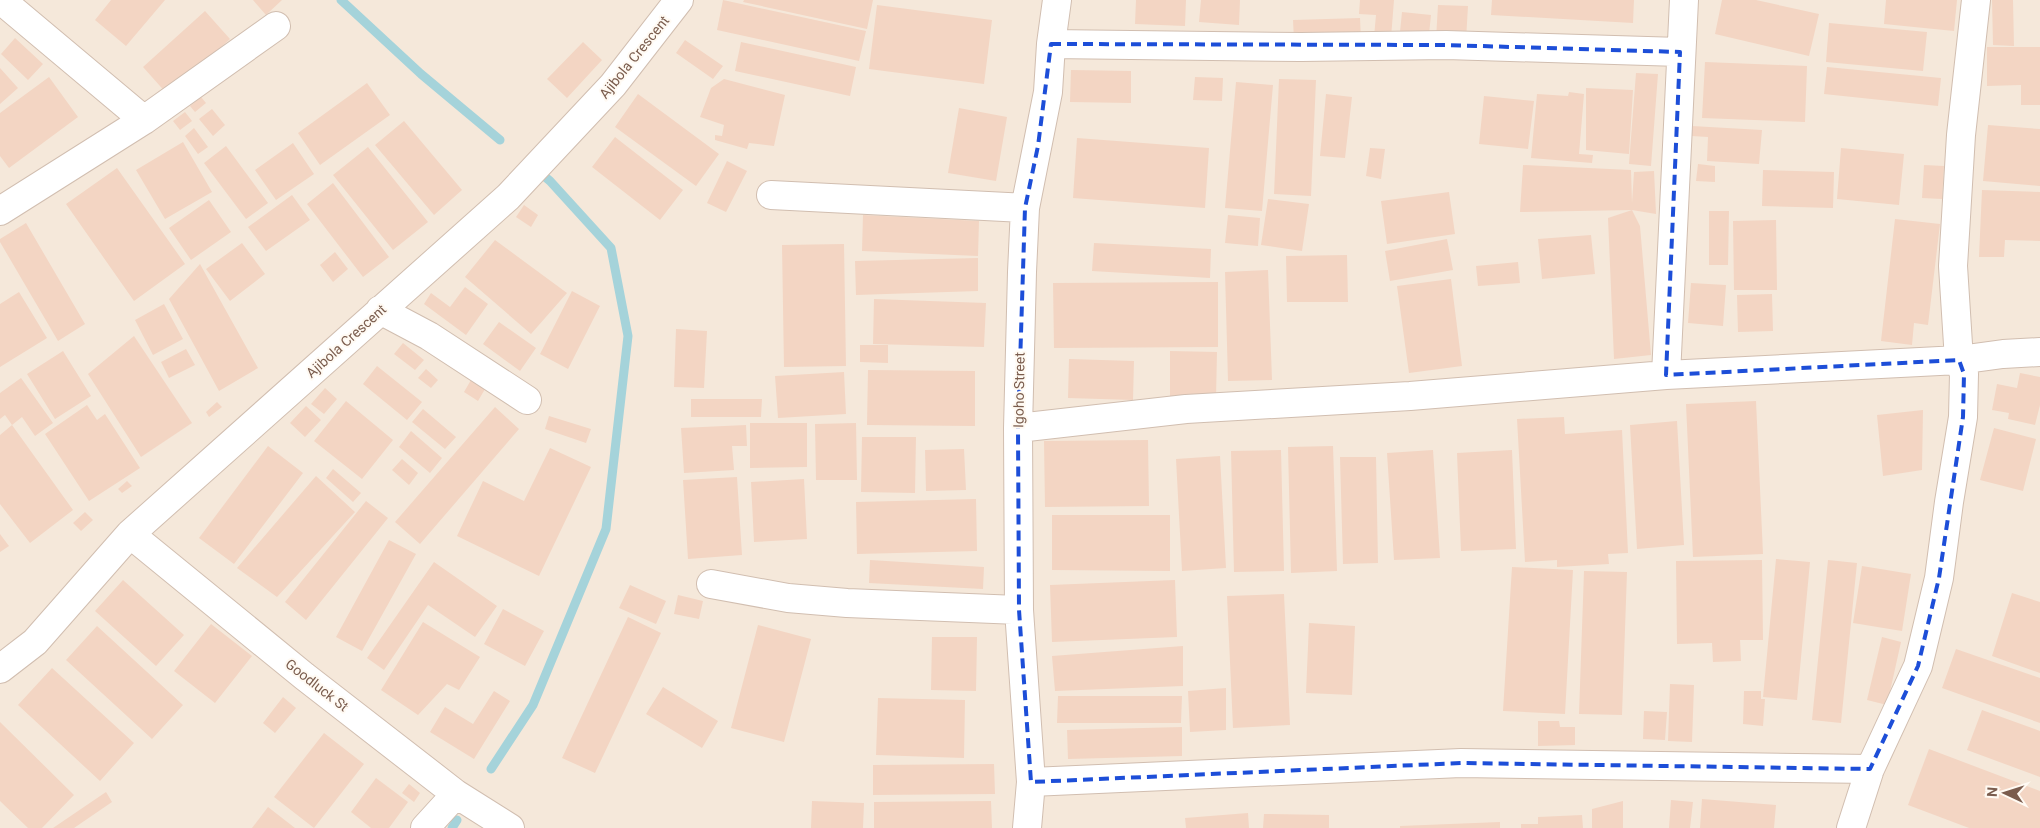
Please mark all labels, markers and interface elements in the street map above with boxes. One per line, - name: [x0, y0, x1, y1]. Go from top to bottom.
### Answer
- street label: Ajibola Crescent: [596, 12, 672, 102]
- street label: Ajibola Crescent: [303, 301, 389, 381]
- street label: Igoho Street: [1010, 352, 1028, 428]
- street label: Goodluck St: [282, 656, 352, 715]
- north arrow: [1980, 768, 2030, 818]
- text: N: [1984, 787, 2000, 798]

